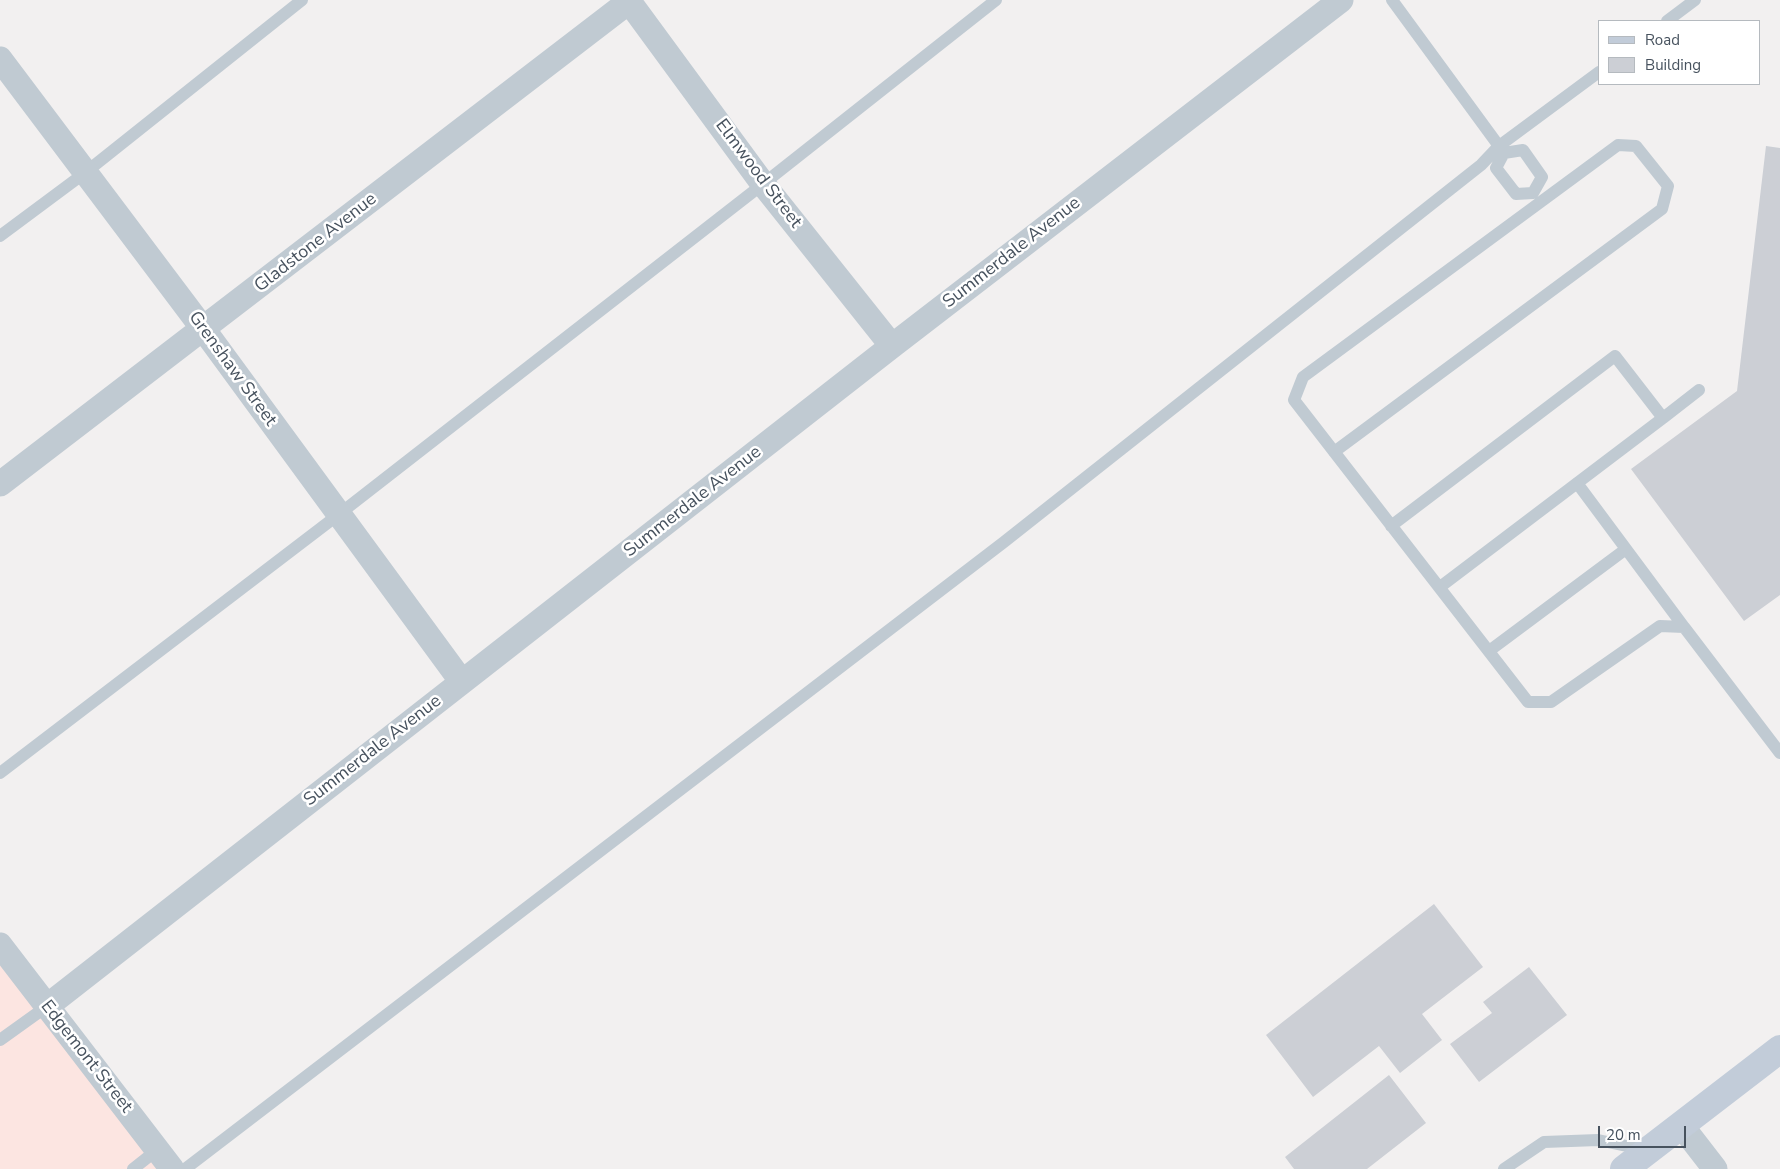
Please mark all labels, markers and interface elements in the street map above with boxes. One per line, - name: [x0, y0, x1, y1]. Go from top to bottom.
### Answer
- legend: [1598, 20, 1760, 85]
- text: Road: [1645, 30, 1680, 50]
- text: Building: [1645, 55, 1701, 75]
- street label: Elmwood Street: [710, 115, 806, 233]
- street label: Gladstone Avenue: [251, 189, 381, 297]
- street label: Summerdale Avenue: [939, 193, 1085, 313]
- street label: Grenshaw Street: [183, 307, 281, 431]
- street label: Summerdale Avenue: [620, 442, 766, 562]
- street label: Summerdale Avenue: [300, 691, 446, 811]
- street label: Edgemont Street: [35, 996, 137, 1118]
- scale bar: [1600, 1116, 1688, 1148]
- text: 20 m: [1606, 1125, 1641, 1145]

